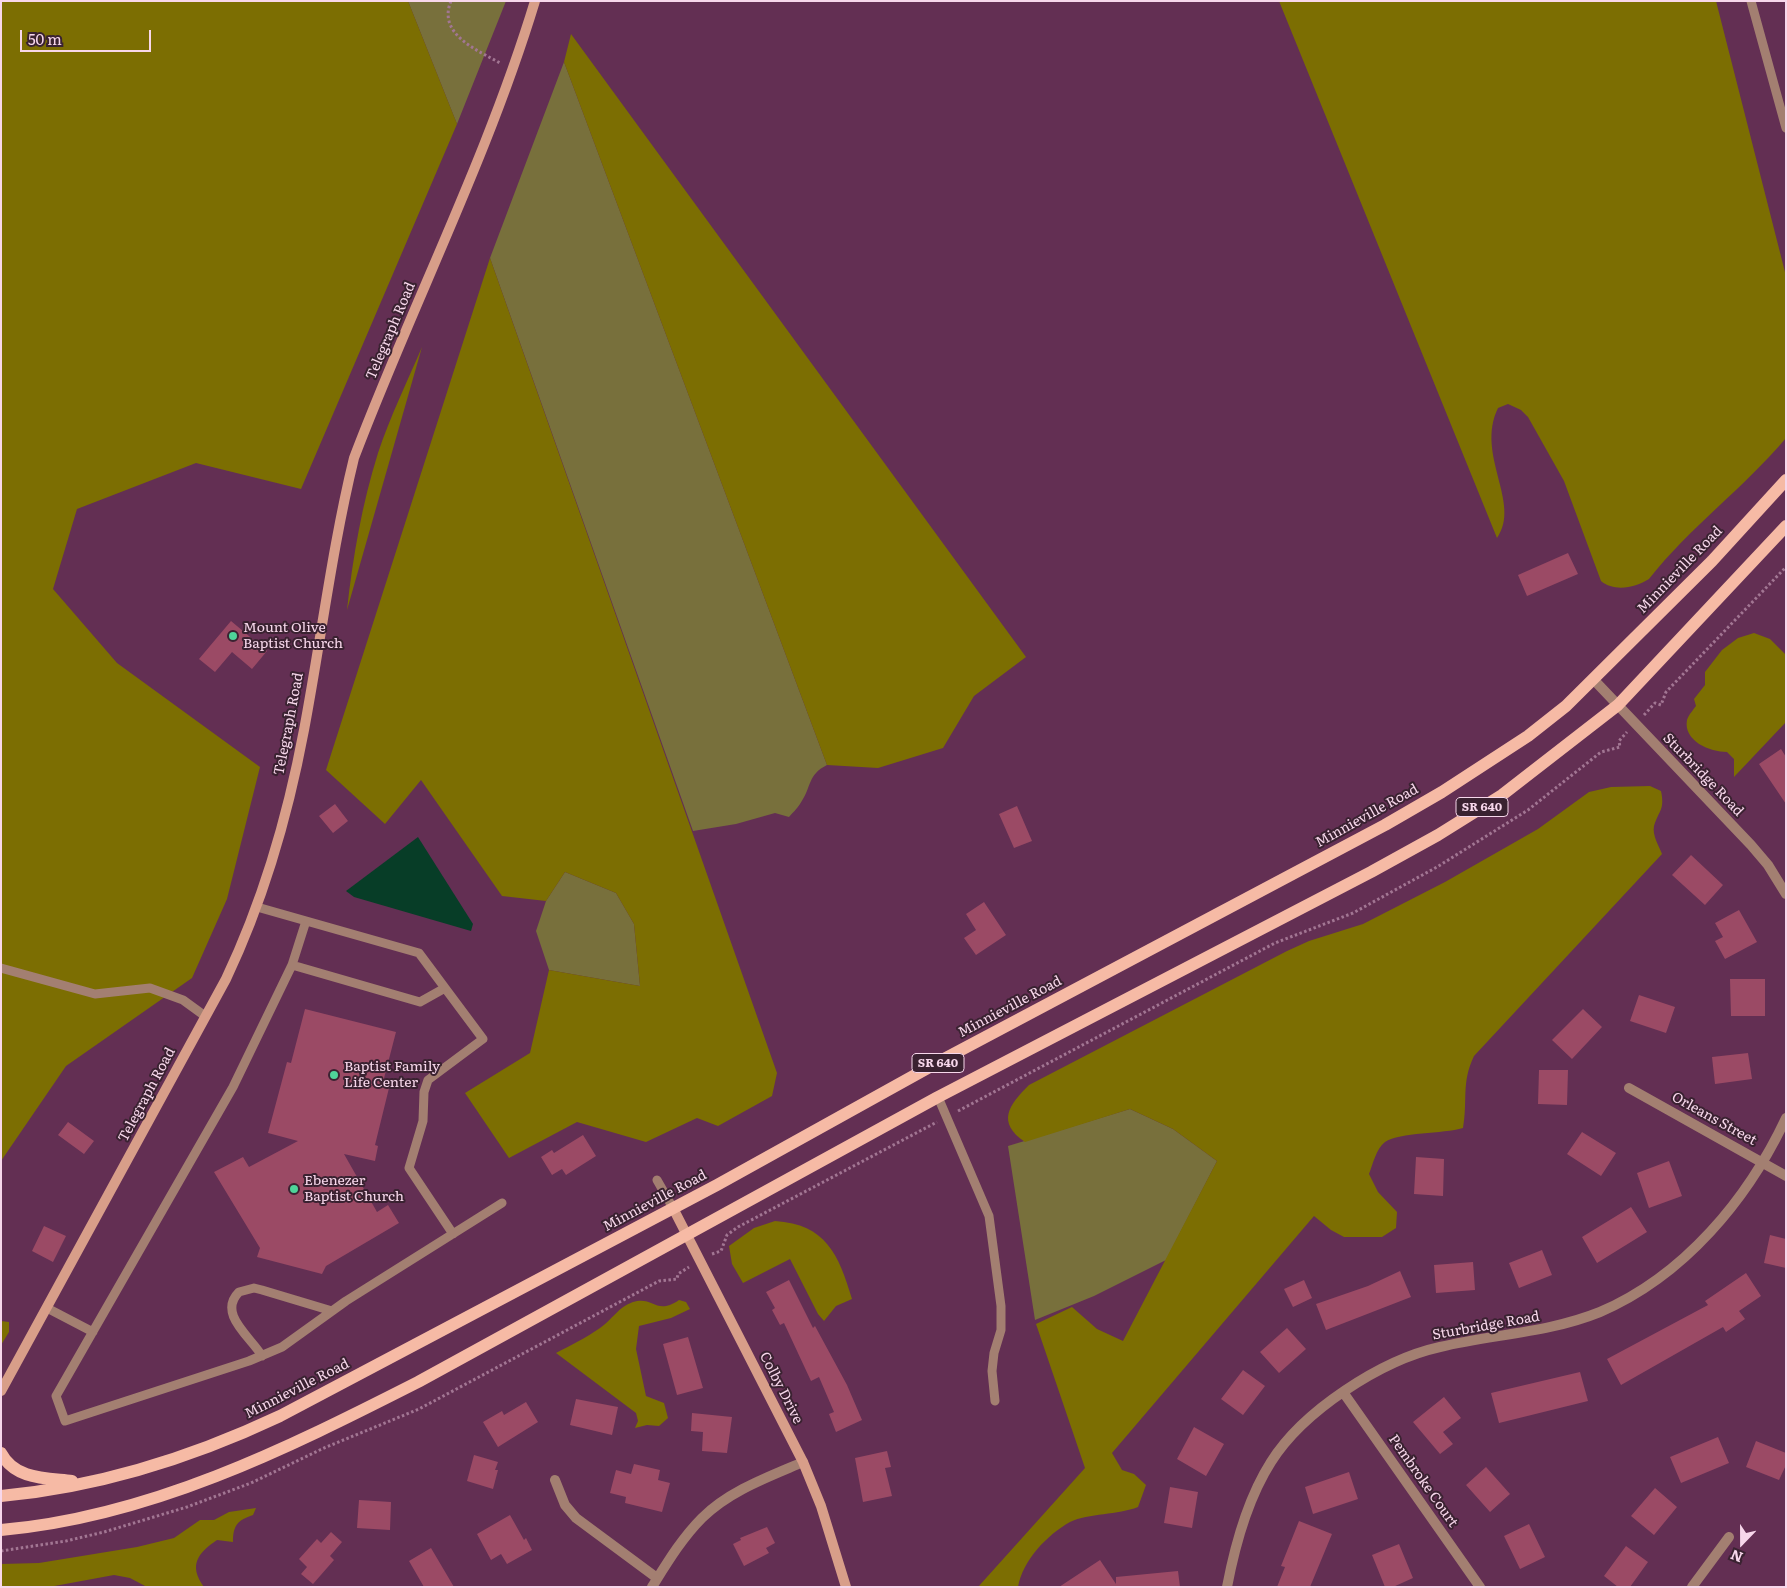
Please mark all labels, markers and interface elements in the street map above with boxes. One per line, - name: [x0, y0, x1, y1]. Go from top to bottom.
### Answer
- scale bar: [22, 20, 154, 52]
- text: 50 m: [28, 27, 62, 50]
- street label: Telegraph Road: [363, 280, 419, 382]
- street label: Minnieville Road: [1634, 523, 1726, 617]
- place label: Mount Olive Baptist Church: [243, 620, 343, 652]
- marker: Mount Olive Baptist Church: [227, 630, 239, 642]
- street label: Telegraph Road: [271, 671, 307, 777]
- street label: Sturbridge Road: [1659, 730, 1747, 820]
- street label: Minnieville Road: [1313, 781, 1421, 851]
- road number: SR 640: [1456, 798, 1508, 816]
- street label: Minnieville Road: [955, 973, 1065, 1041]
- street label: Telegraph Road: [115, 1045, 179, 1145]
- road number: SR 640: [912, 1054, 964, 1072]
- place label: Baptist Family Life Center: [344, 1059, 440, 1092]
- marker: Baptist Family Life Center: [328, 1069, 340, 1081]
- street label: Orleans Street: [1669, 1089, 1759, 1149]
- street label: Minnieville Road: [600, 1167, 710, 1235]
- place label: Ebenezer Baptist Church: [304, 1173, 404, 1206]
- marker: Ebenezer Baptist Church: [288, 1183, 300, 1195]
- street label: Sturbridge Road: [1431, 1308, 1541, 1344]
- street label: Colby Drive: [756, 1349, 806, 1427]
- street label: Minnieville Road: [242, 1355, 352, 1423]
- street label: Pembroke Court: [1385, 1432, 1461, 1530]
- north arrow: [1717, 1518, 1767, 1568]
- text: N: [1727, 1545, 1746, 1568]

